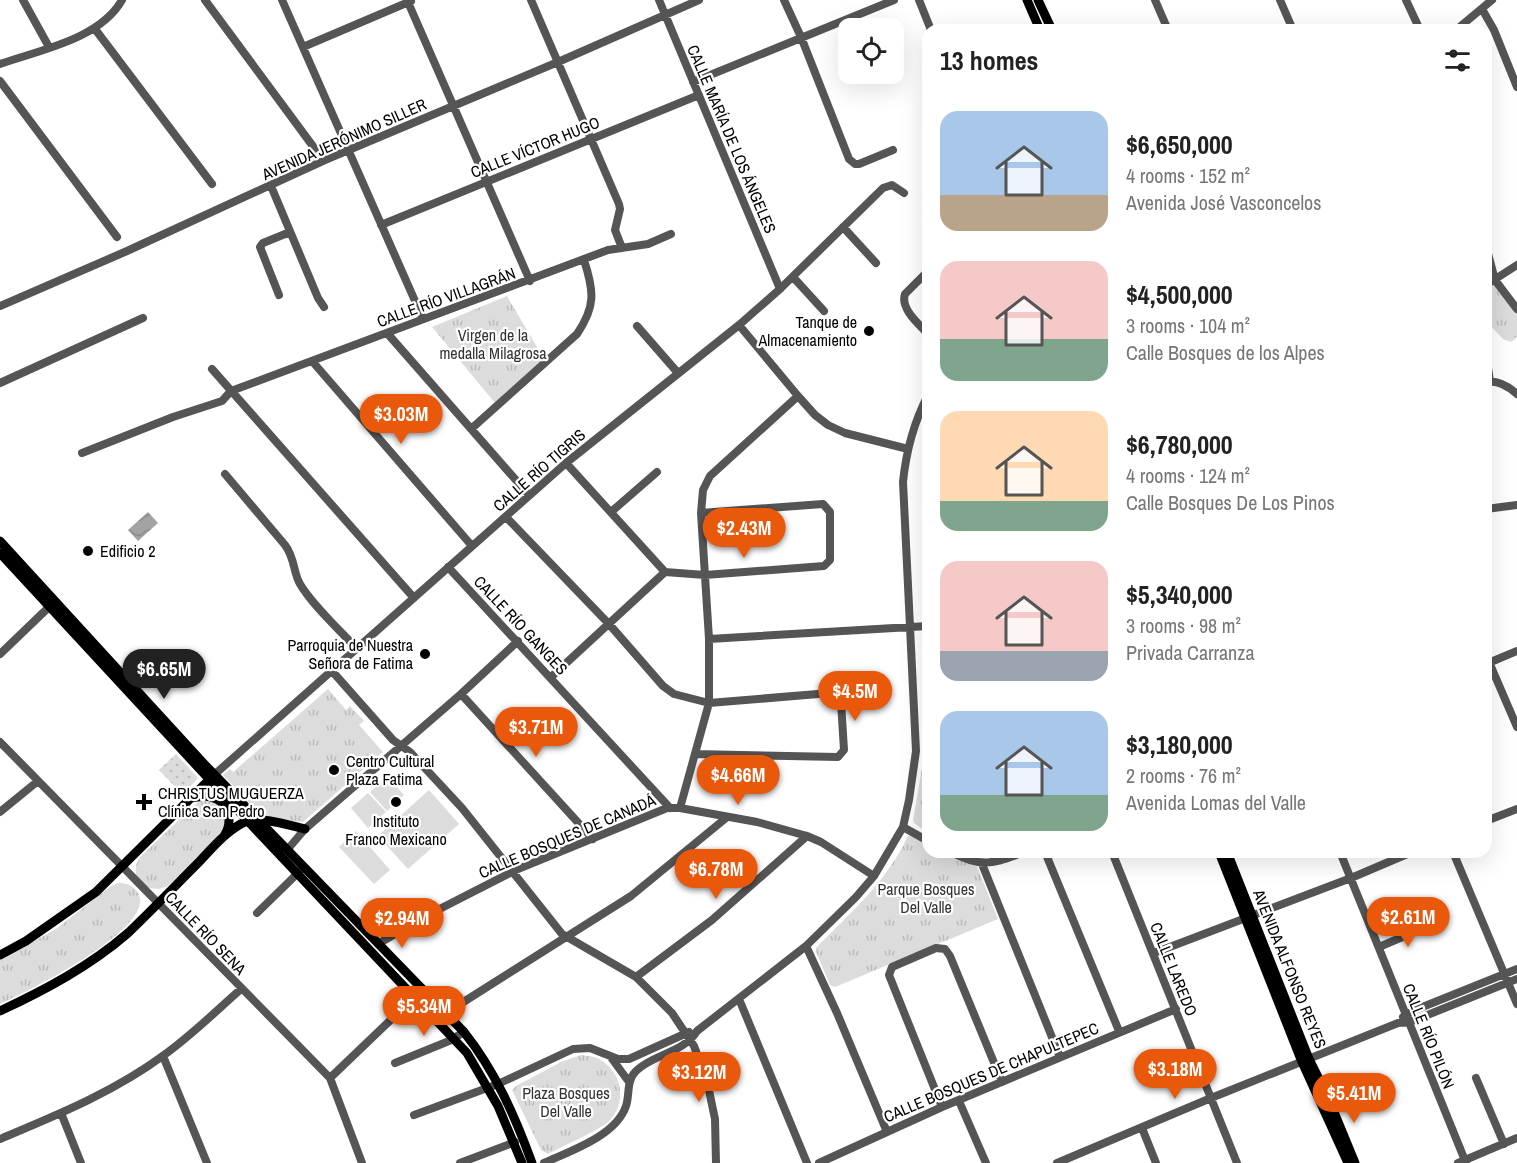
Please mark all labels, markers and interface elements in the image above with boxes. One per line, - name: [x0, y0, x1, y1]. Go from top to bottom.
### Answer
- map controls: [838, 18, 904, 84]
- button: locate: [838, 18, 904, 84]
- street label: CALLE MARÍA DE LOS ÁNGELES: [682, 41, 782, 237]
- text: 13 homes: [940, 43, 1038, 78]
- icon: filters: [1441, 44, 1474, 77]
- street label: AVENIDA JERÓNIMO SILLER: [257, 93, 430, 186]
- street label: CALLE VÍCTOR HUGO: [467, 111, 603, 183]
- text: $6,650,000: [1126, 127, 1233, 162]
- icon: home: [988, 135, 1060, 207]
- text: 4 rooms · 152 m²: [1126, 162, 1250, 189]
- text: Avenida José Vasconcelos: [1126, 189, 1321, 216]
- street label: CALLE RÍO VILLAGRÁN: [374, 262, 518, 332]
- text: $4,500,000: [1126, 277, 1233, 312]
- icon: home: [988, 285, 1060, 357]
- place label: Tanque de Almacenamiento: [758, 311, 857, 351]
- text: 3 rooms · 104 m²: [1126, 312, 1250, 339]
- park label: Virgen de la medalla Milagrosa: [439, 324, 547, 364]
- marker: Tanque de Almacenamiento: [862, 324, 876, 338]
- text: Calle Bosques de los Alpes: [1126, 339, 1325, 366]
- pin: $3.03M: [352, 394, 450, 445]
- text: $3.03M: [374, 400, 428, 427]
- street label: CALLE RÍO TIGRIS: [488, 424, 590, 516]
- text: $6,780,000: [1126, 427, 1233, 462]
- icon: home: [988, 435, 1060, 507]
- text: 4 rooms · 124 m²: [1126, 462, 1250, 489]
- text: Calle Bosques De Los Pinos: [1126, 489, 1335, 516]
- pin: $2.43M: [695, 508, 793, 559]
- text: $2.43M: [717, 514, 771, 541]
- place label: Edificio 2: [100, 540, 155, 562]
- marker: Edificio 2: [81, 544, 95, 558]
- street label: CALLE RÍO GANGES: [469, 571, 573, 680]
- text: $5,340,000: [1126, 577, 1233, 612]
- icon: home: [988, 585, 1060, 657]
- text: 3 rooms · 98 m²: [1126, 612, 1241, 639]
- place label: Parroquia de Nuestra Señora de Fatima: [288, 634, 414, 674]
- text: Privada Carranza: [1126, 639, 1255, 666]
- marker: Parroquia de Nuestra Señora de Fatima: [418, 647, 432, 661]
- pin: $6.65M: [115, 649, 213, 700]
- text: $6.65M: [137, 655, 191, 682]
- pin: $4.5M: [813, 671, 897, 722]
- text: $4.5M: [832, 677, 878, 704]
- pin: $3.71M: [487, 707, 585, 758]
- text: $3.71M: [509, 713, 563, 740]
- text: $3,180,000: [1126, 727, 1233, 762]
- icon: home: [988, 735, 1060, 807]
- place label: Centro Cultural Plaza Fatima: [346, 750, 434, 790]
- pin: $4.66M: [689, 755, 787, 806]
- text: $4.66M: [711, 761, 765, 788]
- text: 2 rooms · 76 m²: [1126, 762, 1241, 789]
- marker: Centro Cultural Plaza Fatima: [327, 763, 341, 777]
- place label: CHRISTUS MUGUERZA Clínica San Pedro: [158, 782, 304, 822]
- street label: CALLE BOSQUES DE CANADÁ: [475, 789, 659, 883]
- text: Avenida Lomas del Valle: [1126, 789, 1306, 816]
- marker: CHRISTUS MUGUERZA Clínica San Pedro: [135, 793, 153, 811]
- marker: Instituto Franco Mexicano: [389, 795, 403, 809]
- place label: Instituto Franco Mexicano: [345, 810, 447, 850]
- pin: $6.78M: [667, 849, 765, 900]
- text: $6.78M: [689, 855, 743, 882]
- park label: Parque Bosques Del Valle: [877, 878, 975, 918]
- street label: AVENIDA ALFONSO REYES: [1248, 885, 1332, 1052]
- street label: CALLE RÍO SENA: [161, 887, 252, 980]
- pin: $2.61M: [1359, 897, 1457, 948]
- pin: $2.94M: [353, 898, 451, 949]
- text: $2.61M: [1381, 903, 1435, 930]
- text: $2.94M: [375, 904, 429, 931]
- street label: CALLE LAREDO: [1145, 919, 1203, 1019]
- street label: CALLE RÍO PILÓN: [1398, 980, 1460, 1092]
- pin: $5.34M: [375, 986, 473, 1037]
- text: $5.34M: [397, 992, 451, 1019]
- street label: CALLE BOSQUES DE CHAPULTEPEC: [880, 1017, 1102, 1127]
- pin: $3.18M: [1126, 1049, 1224, 1100]
- pin: $3.12M: [650, 1052, 748, 1103]
- text: $3.18M: [1148, 1055, 1202, 1082]
- text: $3.12M: [672, 1058, 726, 1085]
- pin: $5.41M: [1305, 1073, 1403, 1124]
- text: $5.41M: [1327, 1079, 1381, 1106]
- park label: Plaza Bosques Del Valle: [522, 1082, 610, 1122]

